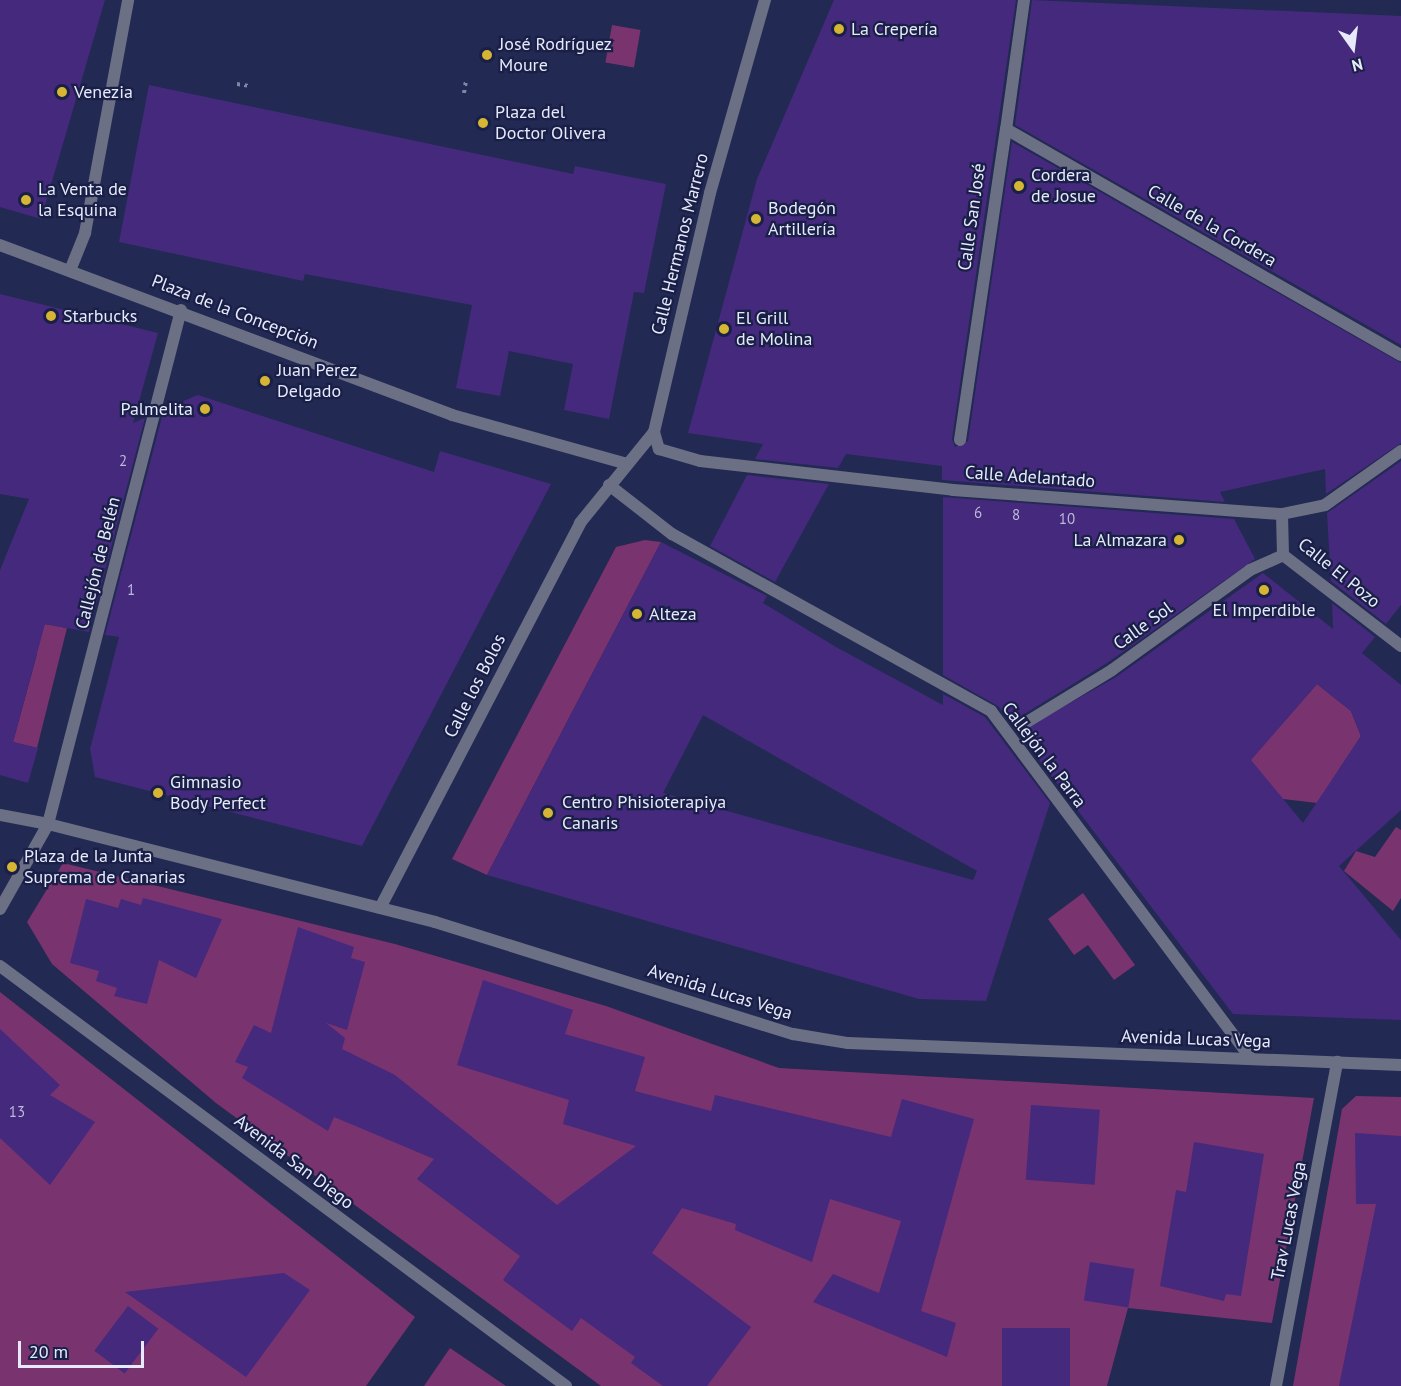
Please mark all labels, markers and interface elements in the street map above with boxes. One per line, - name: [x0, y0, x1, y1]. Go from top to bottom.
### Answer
- place label: La Crepería: [851, 18, 938, 40]
- north arrow: [1323, 18, 1383, 78]
- marker: La Crepería: [832, 22, 846, 36]
- place label: José Rodríguez Moure: [499, 34, 612, 76]
- marker: José Rodríguez Moure: [480, 48, 494, 62]
- text: N: [1350, 54, 1365, 76]
- place label: Venezia: [74, 81, 133, 103]
- marker: Venezia: [55, 85, 69, 99]
- place label: Plaza del Doctor Olivera: [495, 102, 606, 144]
- marker: Plaza del Doctor Olivera: [476, 116, 490, 130]
- street label: Calle Hermanos Marrero: [647, 151, 713, 337]
- street label: Calle San José: [954, 162, 990, 272]
- place label: Cordera de Josue: [1031, 165, 1096, 207]
- place label: La Venta de la Esquina: [38, 179, 128, 222]
- marker: Cordera de Josue: [1012, 179, 1026, 193]
- street label: Calle de la Cordera: [1144, 180, 1280, 272]
- marker: La Venta de la Esquina: [19, 193, 33, 207]
- place label: Bodegón Artillería: [768, 198, 836, 240]
- marker: Bodegón Artillería: [749, 212, 763, 226]
- street label: Plaza de la Concepción: [149, 270, 321, 354]
- place label: Starbucks: [63, 305, 137, 327]
- place label: El Grill de Molina: [736, 308, 812, 350]
- marker: Starbucks: [44, 309, 58, 323]
- marker: El Grill de Molina: [717, 322, 731, 336]
- place label: Juan Perez Delgado: [277, 360, 357, 403]
- marker: Juan Perez Delgado: [258, 374, 272, 388]
- place label: Palmelita: [121, 398, 193, 420]
- marker: Palmelita: [198, 402, 212, 416]
- house number: 2: [119, 452, 127, 470]
- street label: Calle Adelantado: [964, 462, 1096, 492]
- street label: Callejón de Belén: [71, 495, 125, 631]
- house number: 6: [974, 504, 982, 522]
- house number: 8: [1012, 506, 1020, 524]
- house number: 10: [1059, 510, 1075, 528]
- place label: La Almazara: [1073, 529, 1167, 551]
- marker: La Almazara: [1172, 533, 1186, 547]
- street label: Calle El Pozo: [1294, 533, 1384, 613]
- house number: 1: [127, 581, 135, 599]
- marker: El Imperdible: [1257, 583, 1271, 597]
- street label: Calle Sol: [1109, 597, 1177, 655]
- place label: El Imperdible: [1212, 599, 1316, 621]
- place label: Alteza: [649, 603, 697, 625]
- marker: Alteza: [630, 607, 644, 621]
- street label: Calle los Bolos: [440, 631, 510, 741]
- street label: Callejón la Parra: [997, 698, 1091, 812]
- place label: Gimnasio Body Perfect: [170, 772, 266, 814]
- marker: Gimnasio Body Perfect: [151, 786, 165, 800]
- place label: Centro Phisioterapiya Canaris: [562, 792, 726, 834]
- marker: Centro Phisioterapiya Canaris: [539, 804, 557, 822]
- place label: Plaza de la Junta Suprema de Canarias: [24, 846, 185, 888]
- marker: Plaza de la Junta Suprema de Canarias: [5, 860, 19, 874]
- street label: Avenida Lucas Vega: [645, 960, 795, 1024]
- street label: Avenida Lucas Vega: [1120, 1026, 1272, 1052]
- house number: 13: [9, 1103, 25, 1121]
- street label: Avenida San Diego: [230, 1110, 358, 1214]
- street label: Trav Lucas Vega: [1267, 1159, 1311, 1283]
- scale bar: [21, 1329, 147, 1367]
- text: 20 m: [29, 1340, 68, 1363]

